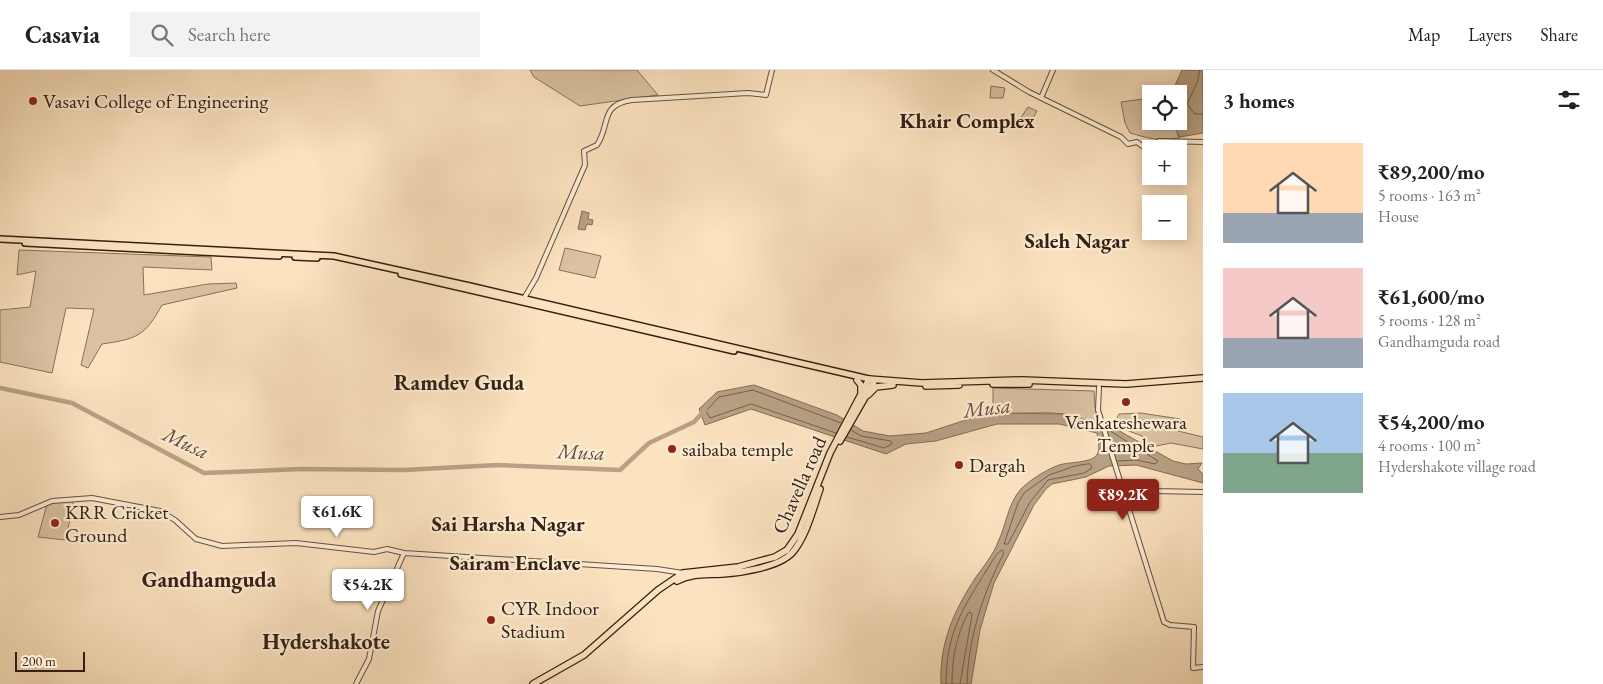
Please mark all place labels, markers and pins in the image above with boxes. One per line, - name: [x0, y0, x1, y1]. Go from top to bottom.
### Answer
- place label: Vasavi College of Engineering: [43, 88, 269, 114]
- marker: Vasavi College of Engineering: [27, 95, 39, 107]
- marker: Venkateshewara Temple: [1120, 396, 1132, 408]
- place label: Venkateshewara Temple: [1065, 409, 1187, 458]
- place label: saibaba temple: [682, 436, 794, 462]
- marker: saibaba temple: [666, 443, 678, 455]
- place label: Dargah: [969, 452, 1026, 478]
- marker: Dargah: [953, 459, 965, 471]
- pin: ₹89.2K: [1082, 478, 1164, 521]
- pin: ₹61.6K: [296, 496, 378, 538]
- place label: KRR Cricket Ground: [65, 499, 169, 548]
- marker: KRR Cricket Ground: [49, 517, 61, 529]
- pin: ₹54.2K: [327, 568, 409, 611]
- place label: CYR Indoor Stadium: [501, 595, 599, 644]
- marker: CYR Indoor Stadium: [485, 614, 497, 626]

